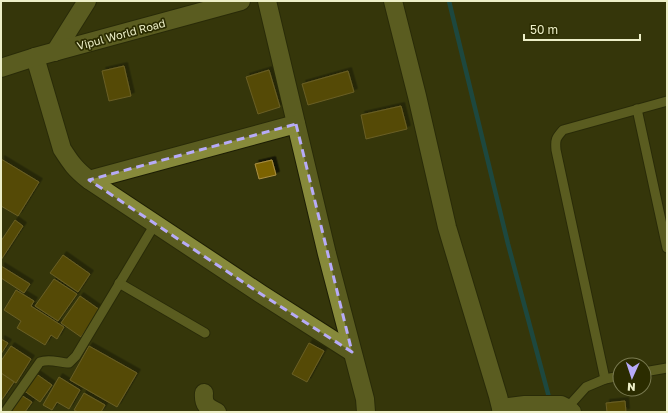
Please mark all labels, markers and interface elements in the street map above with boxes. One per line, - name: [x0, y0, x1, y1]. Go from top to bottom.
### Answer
- street label: Vipul World Road: [75, 16, 167, 52]
- scale bar: [524, 16, 640, 42]
- text: 50 m: [530, 22, 558, 37]
- north arrow: [612, 357, 652, 397]
- text: N: [627, 381, 636, 394]

